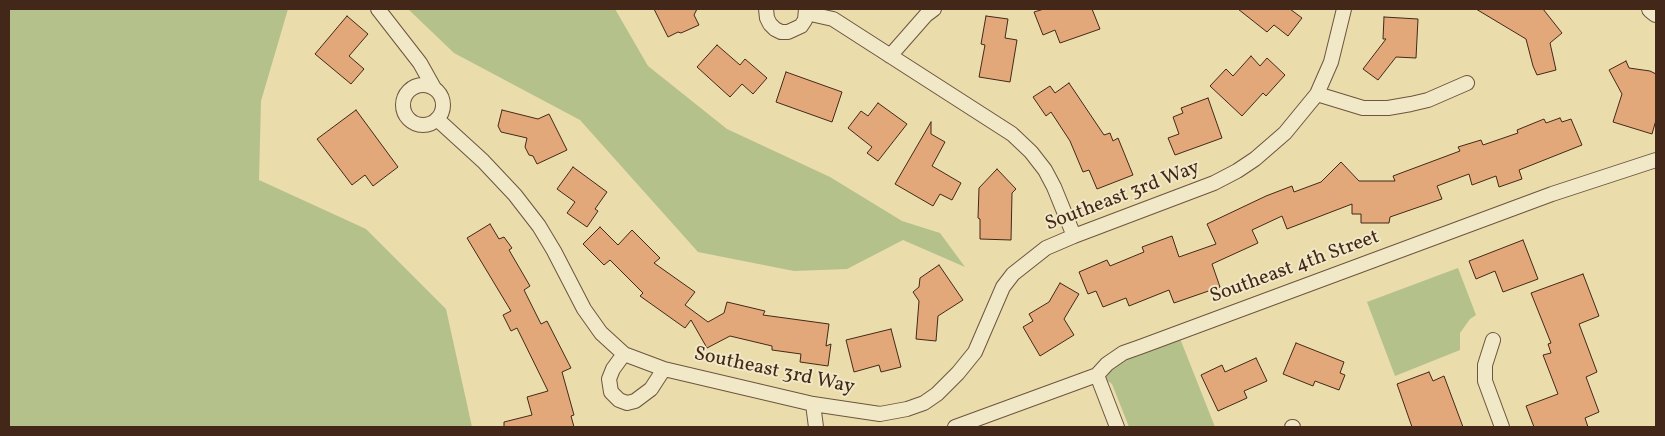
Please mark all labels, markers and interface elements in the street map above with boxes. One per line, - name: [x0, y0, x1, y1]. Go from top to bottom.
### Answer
- street label: Southeast 3rd Way: [1042, 156, 1204, 238]
- street label: Southeast 4th Street: [1207, 226, 1383, 310]
- street label: Southeast 3rd Way: [691, 343, 857, 401]

